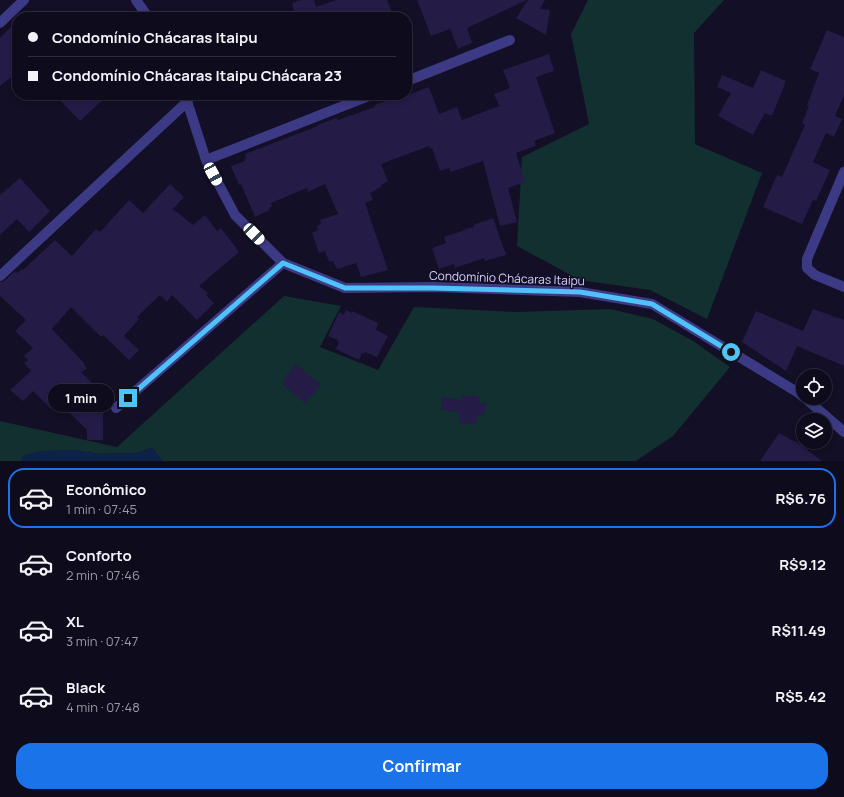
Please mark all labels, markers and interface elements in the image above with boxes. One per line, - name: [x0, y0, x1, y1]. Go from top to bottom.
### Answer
- text: Condomínio Chácaras Itaipu: [52, 27, 258, 48]
- text: Condomínio Chácaras Itaipu Chácara 23: [52, 65, 342, 86]
- car: [202, 161, 224, 187]
- car: [241, 221, 267, 247]
- street label: Condomínio Chácaras Itaipu: [429, 267, 585, 289]
- route start: [722, 343, 740, 361]
- map controls: [796, 369, 832, 449]
- button: locate: [796, 369, 832, 405]
- callout: 1 min: [48, 384, 114, 412]
- text: 1 min: [65, 389, 97, 407]
- route end: [119, 389, 137, 407]
- button: layers: [796, 413, 832, 449]
- text: Econômico: [66, 479, 146, 500]
- icon: car: [18, 480, 54, 516]
- text: R$6.76: [775, 488, 826, 509]
- text: 1 min · 07:45: [66, 500, 137, 518]
- text: Conforto: [66, 545, 132, 566]
- icon: car: [18, 546, 54, 582]
- text: R$9.12: [779, 554, 826, 575]
- text: 2 min · 07:46: [66, 566, 140, 584]
- text: XL: [66, 611, 84, 632]
- icon: car: [18, 612, 54, 648]
- text: R$11.49: [772, 620, 826, 641]
- text: 3 min · 07:47: [66, 632, 138, 650]
- text: Black: [66, 677, 105, 698]
- icon: car: [18, 678, 54, 714]
- text: R$5.42: [775, 686, 826, 707]
- text: 4 min · 07:48: [66, 698, 140, 716]
- button: Confirmar: [16, 743, 828, 789]

